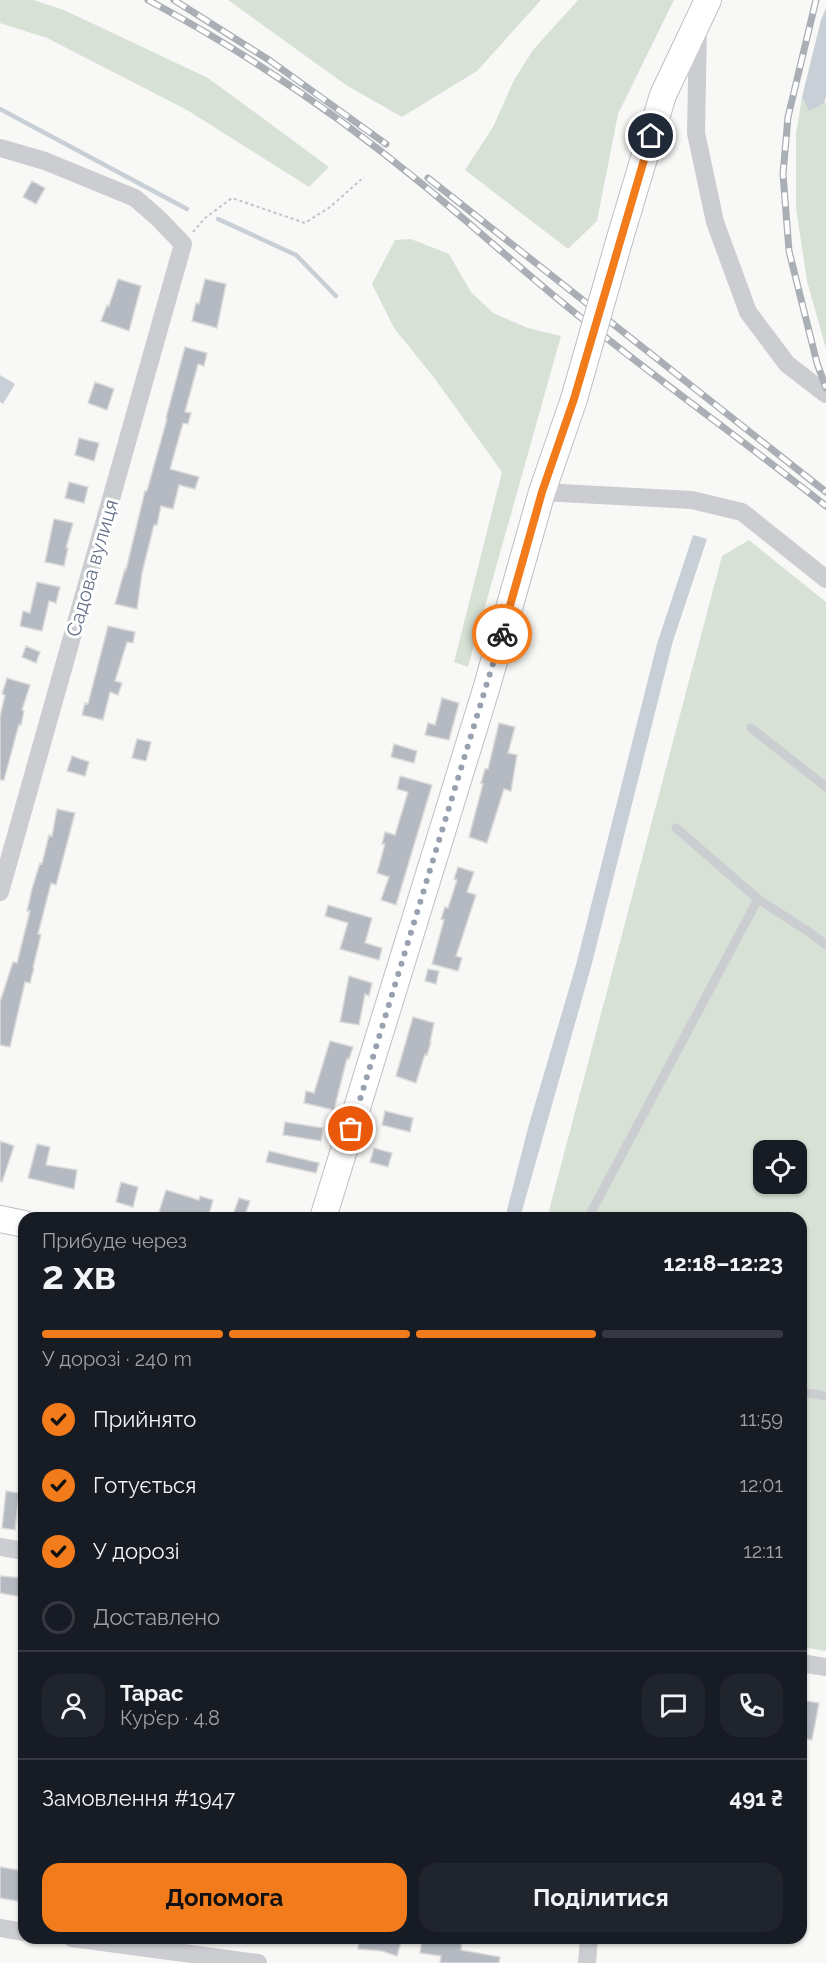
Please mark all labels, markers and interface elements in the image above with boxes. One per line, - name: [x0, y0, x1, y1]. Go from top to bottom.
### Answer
- pin: [625, 110, 676, 161]
- icon: home: [634, 119, 667, 152]
- street label: Садова вулиця: [61, 497, 123, 639]
- courier: [472, 604, 532, 664]
- icon: bike: [486, 618, 519, 651]
- pin: [325, 1103, 376, 1154]
- icon: bag: [334, 1112, 367, 1145]
- map controls: [753, 1140, 807, 1194]
- button: locate: [753, 1140, 807, 1194]
- text: Прибуде через: [42, 1229, 187, 1253]
- text: 12:18–12:23: [663, 1250, 783, 1276]
- text: 2 хв: [42, 1252, 116, 1298]
- text: У дорозі · 240 m: [42, 1347, 192, 1371]
- icon: check: [42, 1403, 75, 1436]
- text: Прийнято: [93, 1406, 196, 1432]
- text: 11:59: [740, 1407, 783, 1431]
- icon: check: [42, 1469, 75, 1502]
- text: Готується: [93, 1472, 196, 1498]
- text: 12:01: [739, 1473, 783, 1497]
- icon: check: [42, 1535, 75, 1568]
- text: У дорозі: [93, 1538, 180, 1564]
- text: 12:11: [743, 1539, 783, 1563]
- text: Доставлено: [93, 1604, 220, 1630]
- button: person: [42, 1674, 105, 1737]
- button: chat: [642, 1674, 705, 1737]
- button: phone: [720, 1674, 783, 1737]
- text: Тарас: [120, 1680, 183, 1706]
- text: Кур’єр · 4.8: [120, 1706, 220, 1730]
- text: Замовлення #1947: [42, 1785, 235, 1811]
- text: 491 ₴: [730, 1785, 783, 1811]
- button: Допомога: [42, 1863, 407, 1932]
- button: Поділитися: [419, 1863, 783, 1932]

